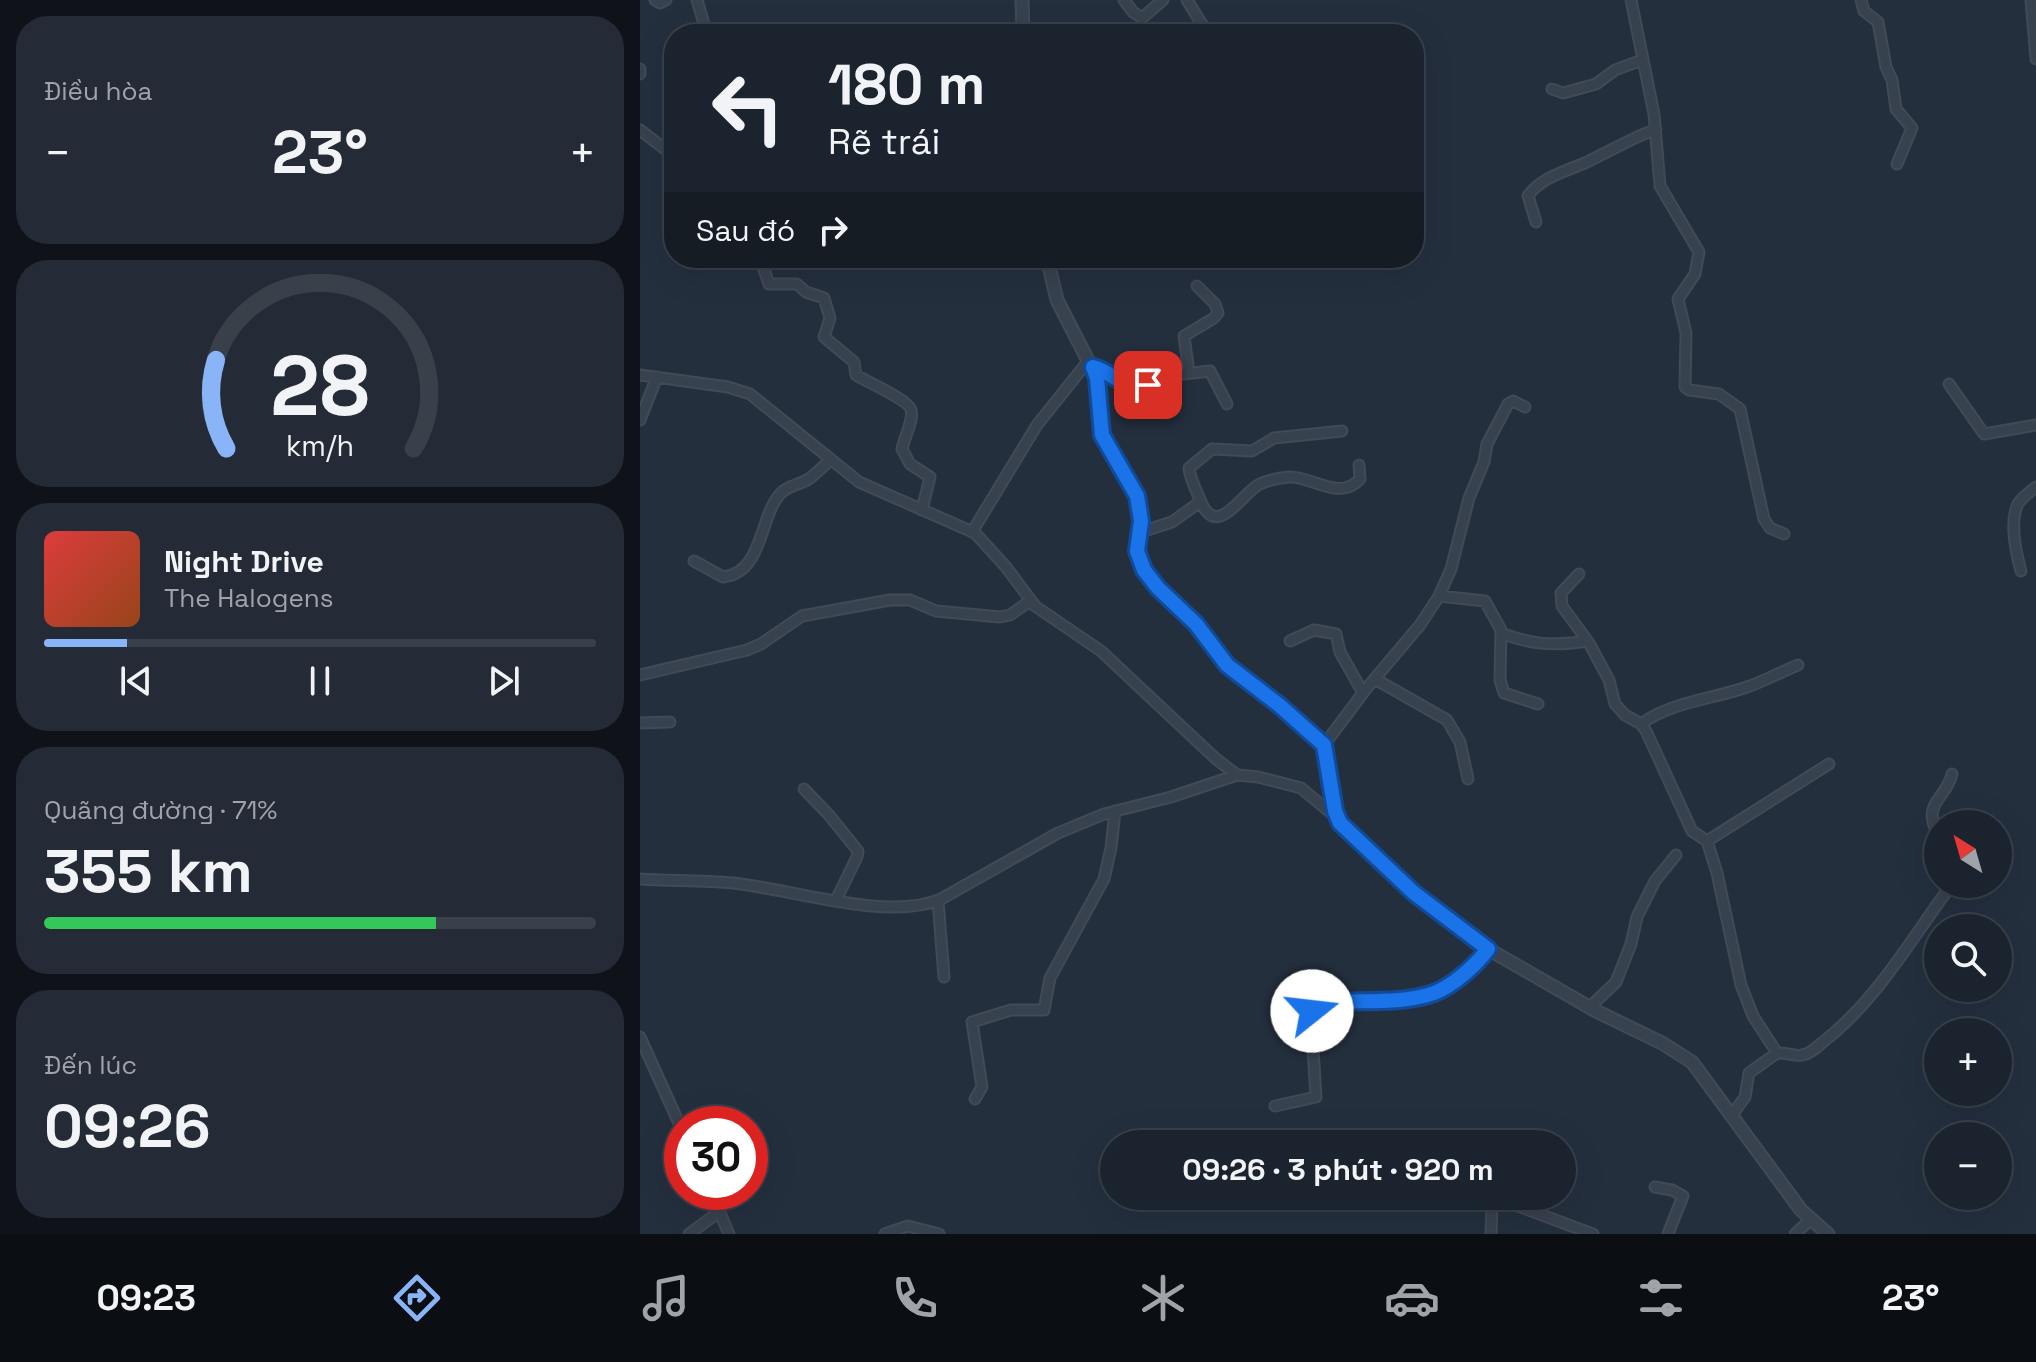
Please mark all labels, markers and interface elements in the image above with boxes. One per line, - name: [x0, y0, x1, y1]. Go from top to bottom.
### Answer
- text: 180 m: [828, 49, 985, 120]
- icon: left: [696, 56, 800, 160]
- text: Điều hòa: [44, 74, 153, 108]
- text: 23°: [272, 114, 368, 191]
- text: Rẽ trái: [828, 119, 940, 165]
- text: −: [44, 125, 71, 181]
- text: +: [569, 125, 596, 181]
- icon: right: [811, 208, 855, 252]
- text: Sau đó: [696, 211, 795, 250]
- text: 28: [270, 333, 370, 439]
- pin: [1114, 351, 1182, 419]
- icon: arrive: [1126, 363, 1170, 407]
- text: km/h: [286, 429, 354, 465]
- text: Night Drive: [164, 542, 324, 581]
- text: The Halogens: [164, 581, 333, 615]
- icon: previous: [114, 659, 158, 703]
- icon: pause: [298, 659, 342, 703]
- icon: next: [482, 659, 526, 703]
- text: Quãng đường · 71%: [44, 793, 277, 827]
- north arrow: [1924, 810, 2012, 898]
- map controls: [1924, 810, 2012, 1210]
- text: 355 km: [44, 833, 253, 910]
- button: search: [1924, 914, 2012, 1002]
- position arrow: [1270, 969, 1354, 1053]
- button: +: [1924, 1018, 2012, 1106]
- text: Đến lúc: [44, 1048, 137, 1082]
- text: 09:26: [44, 1088, 211, 1165]
- speed limit sign: 30: [664, 1106, 768, 1210]
- button: −: [1924, 1122, 2012, 1210]
- text: 09:26 · 3 phút · 920 m: [1182, 1150, 1494, 1189]
- icon: directions: [389, 1270, 445, 1326]
- icon: music: [638, 1270, 694, 1326]
- icon: phone: [887, 1270, 943, 1326]
- icon: climate: [1135, 1270, 1191, 1326]
- icon: car: [1384, 1270, 1440, 1326]
- icon: filters: [1633, 1270, 1689, 1326]
- text: 09:23: [96, 1275, 196, 1321]
- text: 23°: [1882, 1275, 1939, 1321]

